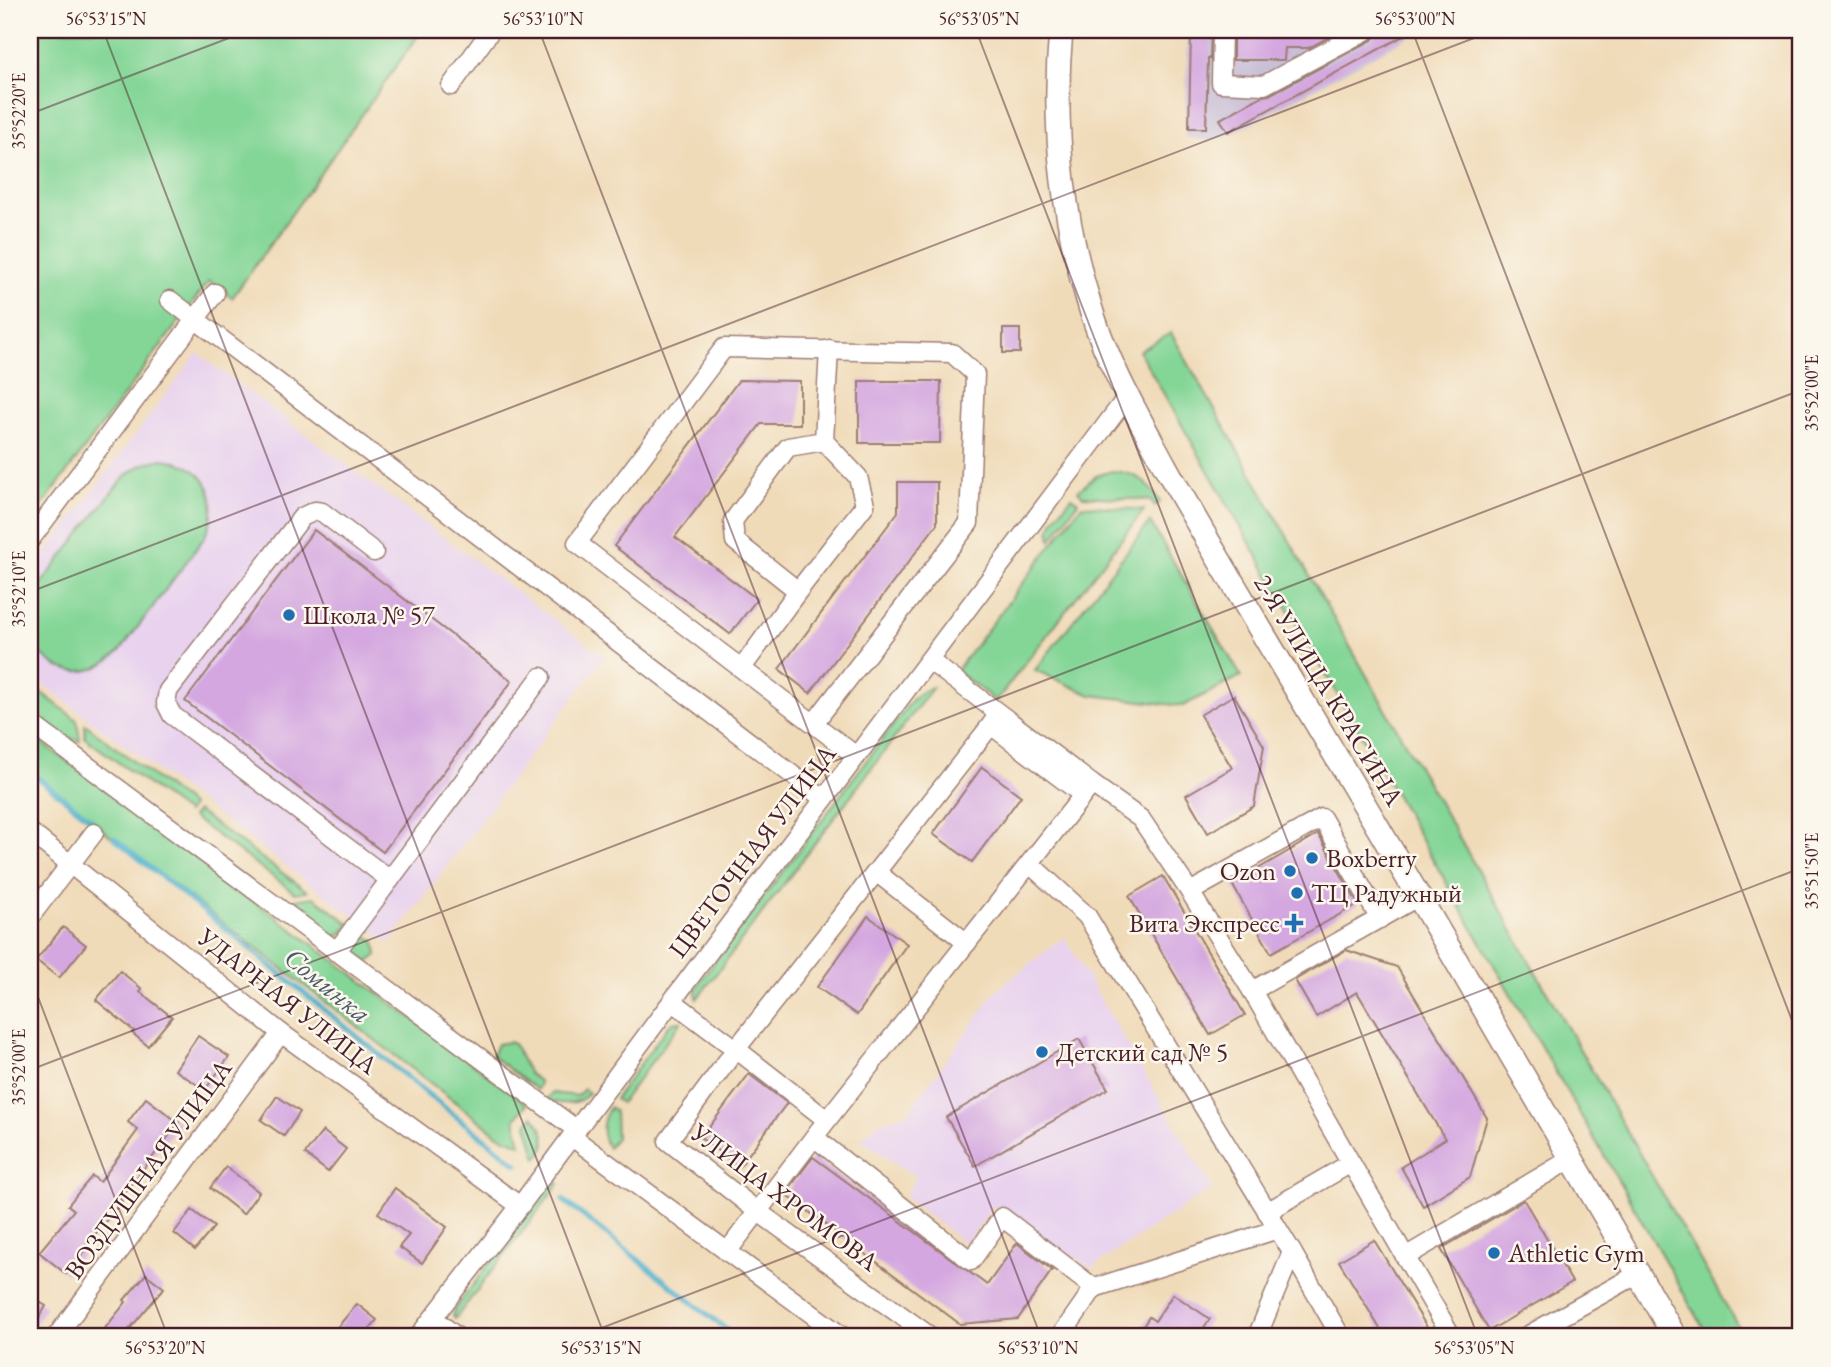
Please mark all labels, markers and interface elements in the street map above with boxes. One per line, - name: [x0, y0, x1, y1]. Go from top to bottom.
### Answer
- text: 56°53'15"N: [66, 7, 147, 30]
- text: 56°53'10"N: [503, 7, 584, 30]
- text: 56°53'05"N: [939, 7, 1020, 30]
- text: 56°53'00"N: [1375, 7, 1456, 30]
- text: 35°52'20"E: [7, 73, 30, 149]
- text: 35°52'00"E: [1800, 355, 1823, 431]
- text: 35°52'10"E: [7, 551, 30, 627]
- street label: 2-Я УЛИЦА КРАСИНА: [1246, 568, 1412, 813]
- place label: Школа № 57: [303, 598, 435, 632]
- marker: Школа № 57: [281, 607, 297, 623]
- street label: ЦВЕТОЧНАЯ УЛИЦА: [661, 737, 844, 964]
- text: 35°51'50"E: [1800, 833, 1823, 909]
- place label: Boxberry: [1326, 841, 1417, 875]
- marker: Boxberry: [1304, 850, 1320, 866]
- place label: Ozon: [1220, 854, 1276, 888]
- marker: Ozon: [1282, 863, 1298, 879]
- place label: ТЦ Радужный: [1311, 876, 1462, 910]
- marker: ТЦ Радужный: [1289, 885, 1305, 901]
- place label: Вита Экспресс: [1129, 906, 1280, 940]
- marker: Вита Экспресс: [1286, 915, 1302, 931]
- street label: УДАРНАЯ УЛИЦА: [190, 919, 386, 1083]
- water label: Соминка: [277, 939, 379, 1031]
- text: 35°52'00"E: [7, 1029, 30, 1105]
- place label: Детский сад № 5: [1056, 1035, 1228, 1069]
- marker: Детский сад № 5: [1034, 1044, 1050, 1060]
- street label: ВОЗДУШНАЯ УЛИЦА: [57, 1052, 240, 1286]
- street label: УЛИЦА ХРОМОВА: [683, 1115, 887, 1279]
- place label: Athletic Gym: [1507, 1236, 1645, 1270]
- marker: Athletic Gym: [1486, 1245, 1502, 1261]
- text: 56°53'20"N: [125, 1336, 206, 1359]
- text: 56°53'15"N: [561, 1336, 642, 1359]
- text: 56°53'10"N: [998, 1336, 1079, 1359]
- text: 56°53'05"N: [1434, 1336, 1515, 1359]

